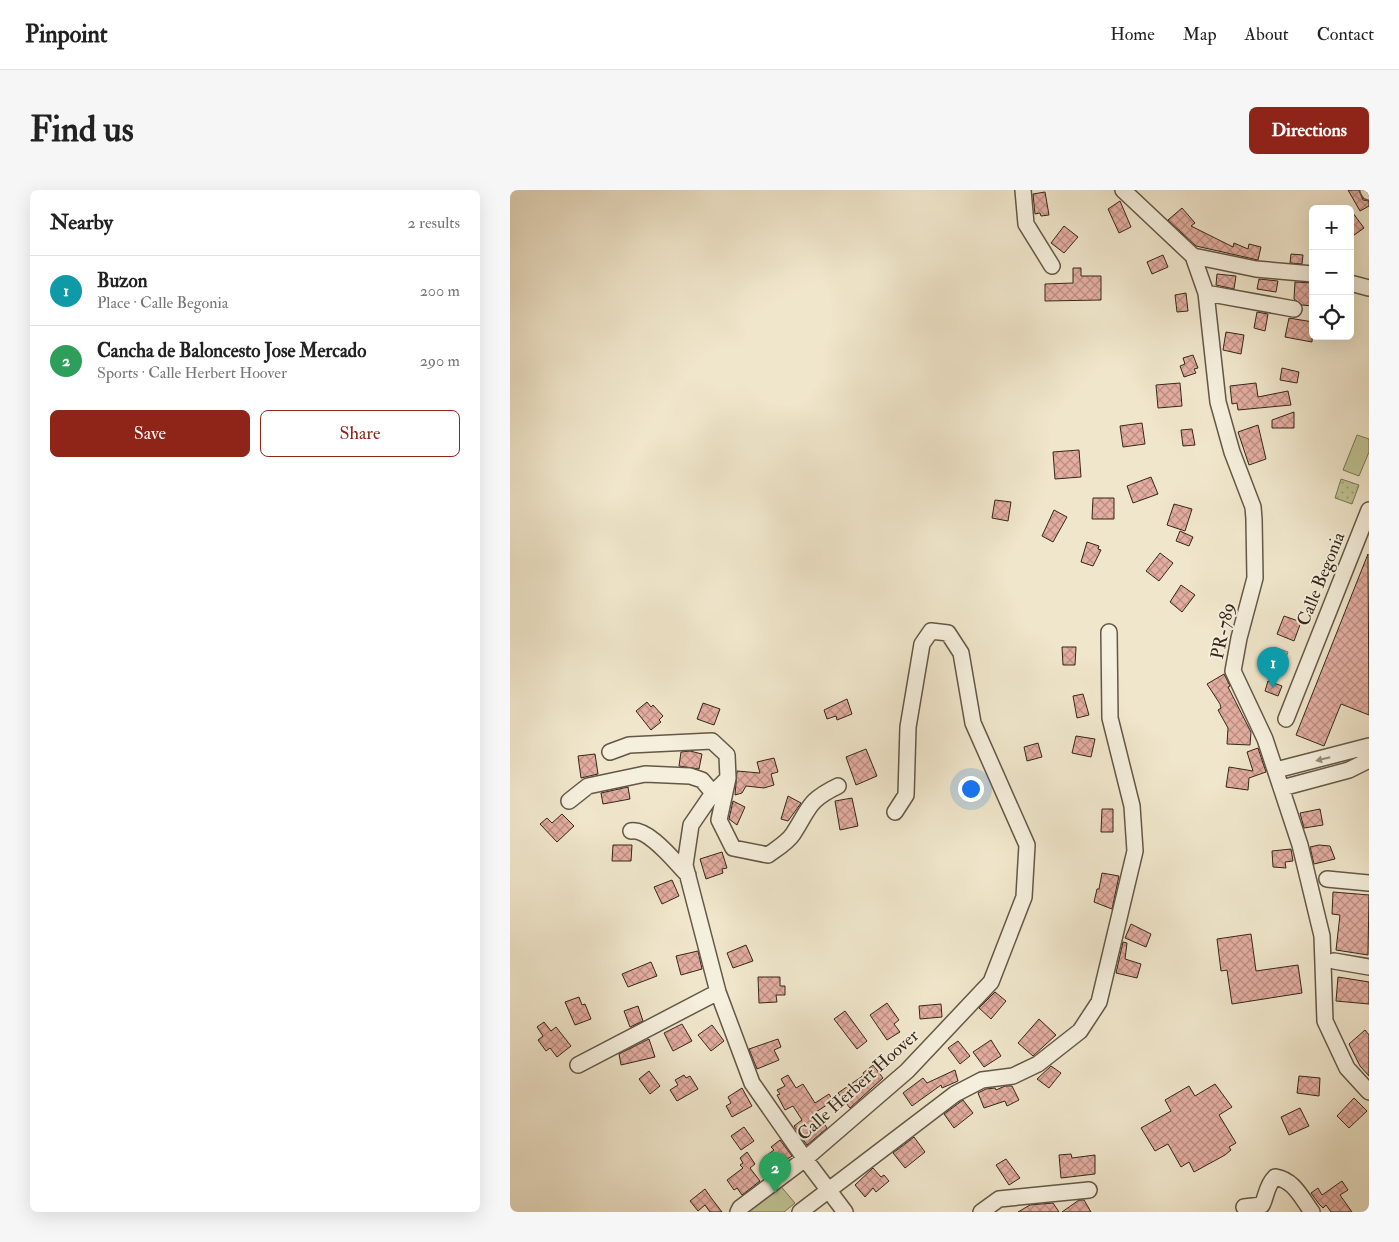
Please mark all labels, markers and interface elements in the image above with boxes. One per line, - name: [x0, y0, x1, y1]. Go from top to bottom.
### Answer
- text: Pinpoint: [25, 19, 108, 50]
- text: Home: [1110, 23, 1155, 46]
- text: Map: [1183, 23, 1217, 46]
- text: About: [1245, 23, 1289, 46]
- text: Contact: [1317, 23, 1374, 46]
- button: Directions: [1249, 107, 1369, 154]
- text: Find us: [30, 108, 134, 152]
- map controls: [1309, 205, 1354, 340]
- button: +: [1309, 205, 1354, 250]
- text: Nearby: [50, 209, 113, 236]
- text: 2 results: [407, 213, 460, 233]
- button: −: [1309, 250, 1354, 295]
- text: Buzon: [97, 269, 147, 293]
- text: 1: [63, 281, 69, 301]
- text: 200 m: [420, 281, 460, 301]
- text: Place · Calle Begonia: [97, 293, 228, 313]
- button: locate: [1309, 295, 1354, 340]
- text: Cancha de Baloncesto Jose Mercado: [97, 339, 366, 363]
- text: 2: [62, 351, 70, 371]
- text: 290 m: [420, 351, 460, 371]
- text: Sports · Calle Herbert Hoover: [97, 363, 287, 383]
- button: Save: [50, 410, 250, 457]
- button: Share: [260, 410, 460, 457]
- street label: Calle Begonia: [1292, 528, 1350, 629]
- street label: PR-789: [1206, 601, 1240, 661]
- pin: 1: [1257, 647, 1289, 688]
- one-way arrow: [1315, 755, 1330, 763]
- your location: [958, 776, 984, 802]
- street label: Calle Herbert Hoover: [792, 1024, 924, 1146]
- pin: 2: [759, 1152, 791, 1193]

